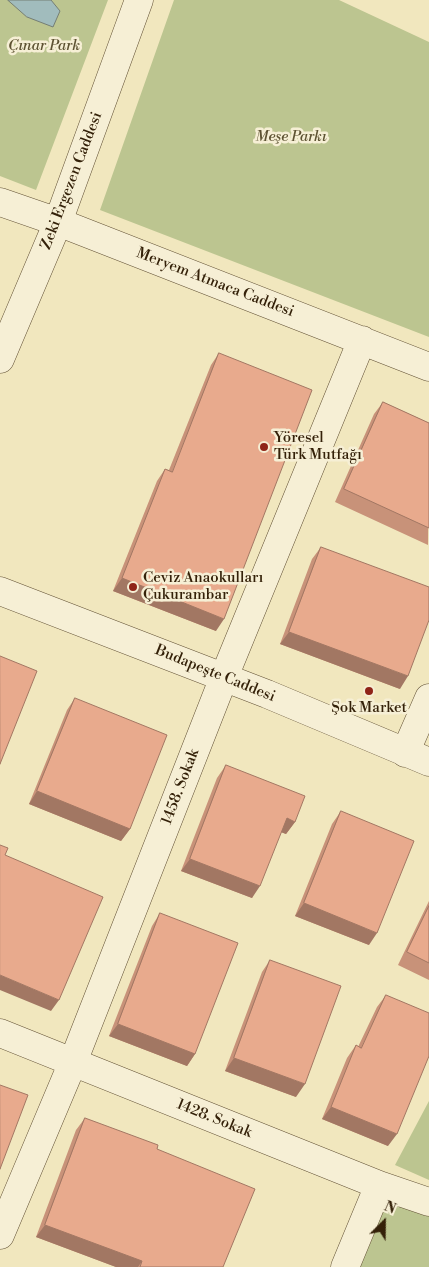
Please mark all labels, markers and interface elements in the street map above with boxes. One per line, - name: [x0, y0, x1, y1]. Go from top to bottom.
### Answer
- park label: Çınar Park: [8, 37, 80, 55]
- street label: Zeki Ergezen Caddesi: [37, 110, 107, 252]
- park label: Meşe Parkı: [255, 128, 327, 146]
- street label: Meryem Atmaca Caddesi: [134, 245, 296, 321]
- place label: Yöresel Türk Mutfağı: [274, 429, 362, 464]
- marker: Yöresel Türk Mutfağı: [258, 441, 270, 453]
- place label: Ceviz Anaokulları Çukurambar: [143, 569, 264, 604]
- marker: Ceviz Anaokulları Çukurambar: [127, 581, 139, 593]
- street label: Budapeşte Caddesi: [152, 642, 278, 706]
- marker: Şok Market: [363, 685, 375, 697]
- place label: Şok Market: [331, 699, 407, 717]
- street label: 1458. Sokak: [158, 747, 204, 827]
- street label: 1428. Sokak: [174, 1096, 254, 1142]
- north arrow: [359, 1197, 409, 1247]
- text: N: [381, 1198, 398, 1219]

